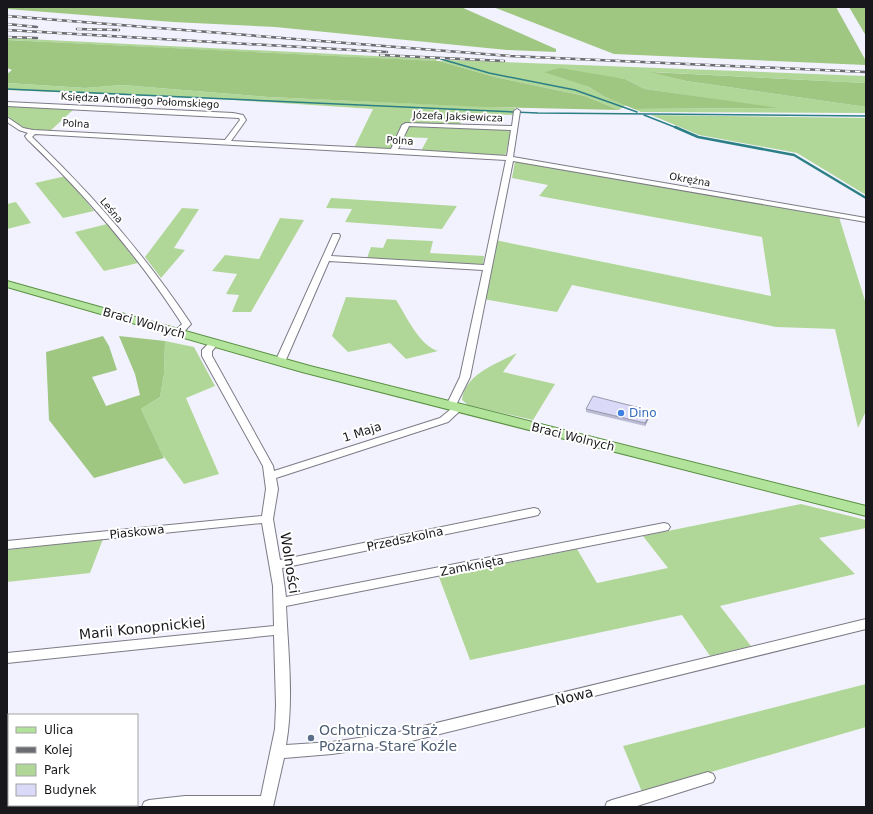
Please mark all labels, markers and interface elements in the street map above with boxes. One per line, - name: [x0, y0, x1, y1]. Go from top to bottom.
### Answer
- street label: Księdza Antoniego Połomskiego: [60, 91, 219, 110]
- street label: Józefa Jaksiewicza: [412, 109, 503, 124]
- street label: Polna: [62, 117, 90, 130]
- street label: Polna: [386, 134, 414, 147]
- street label: Okrężna: [668, 170, 711, 189]
- street label: Leśna: [98, 196, 125, 225]
- street label: Braci Wolnych: [101, 305, 187, 341]
- place label: Dino: [629, 406, 657, 420]
- marker: Dino: [616, 408, 626, 418]
- street label: 1 Maja: [341, 419, 383, 445]
- street label: Braci Wolnych: [530, 420, 616, 454]
- street label: Piaskowa: [109, 522, 165, 542]
- street label: Przedszkolna: [365, 524, 445, 554]
- street label: Wolności: [277, 531, 303, 595]
- street label: Zamknięta: [439, 553, 505, 579]
- street label: Marii Konopnickiej: [78, 613, 206, 643]
- street label: Nowa: [553, 684, 595, 708]
- legend: [8, 714, 138, 806]
- place label: Ochotnicza Straż Pożarna Stare Koźle: [319, 722, 457, 754]
- text: Ulica: [44, 723, 73, 737]
- marker: Ochotnicza Straż Pożarna Stare Koźle: [306, 733, 316, 743]
- text: Kolej: [44, 743, 73, 757]
- text: Park: [44, 763, 70, 777]
- text: Budynek: [44, 783, 97, 797]

